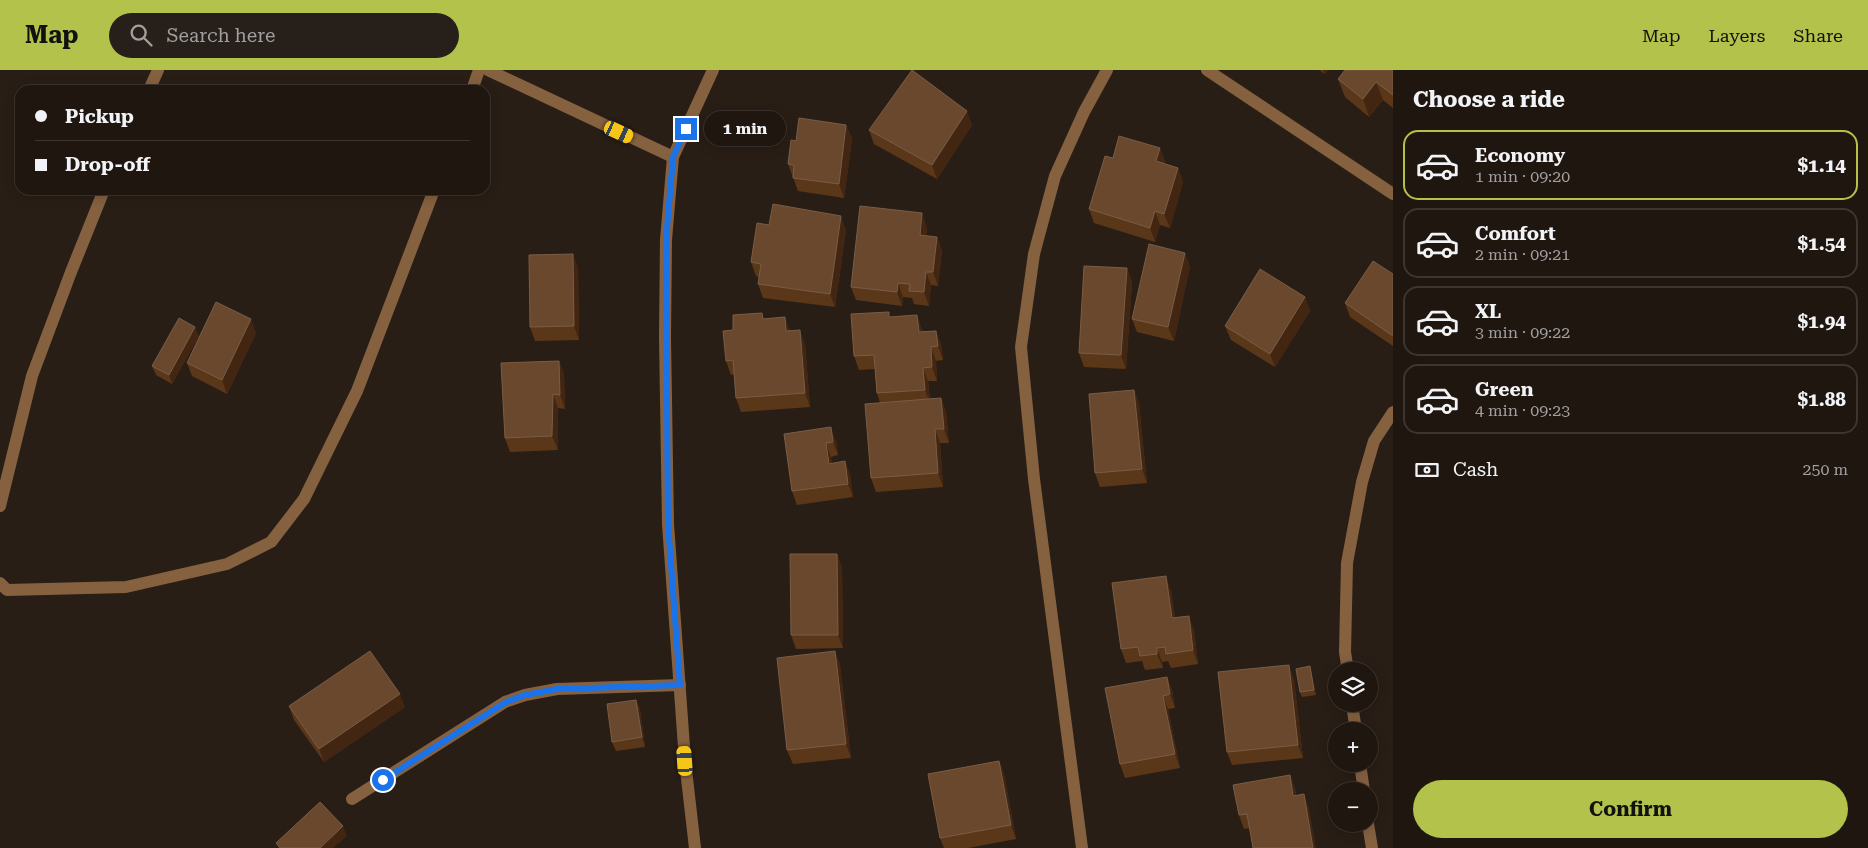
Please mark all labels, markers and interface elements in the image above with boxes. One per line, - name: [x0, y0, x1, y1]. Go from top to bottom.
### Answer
- search box: [109, 13, 459, 58]
- text: Map: [25, 21, 79, 49]
- icon: search: [127, 21, 155, 49]
- text: Search here: [167, 24, 275, 47]
- text: Map: [1642, 25, 1681, 46]
- text: Layers: [1709, 25, 1765, 46]
- text: Share: [1793, 25, 1843, 46]
- text: Choose a ride: [1413, 87, 1565, 112]
- text: Pickup: [65, 105, 134, 128]
- callout: 1 min: [704, 112, 786, 146]
- route end: [675, 118, 697, 140]
- car: [602, 119, 635, 145]
- text: 1 min: [723, 119, 767, 138]
- icon: car: [1415, 143, 1460, 188]
- text: Economy: [1475, 144, 1565, 167]
- text: Drop-off: [65, 153, 150, 176]
- text: $1.14: [1797, 154, 1846, 177]
- text: 1 min · 09:20: [1475, 167, 1570, 186]
- icon: car: [1415, 221, 1460, 266]
- text: Comfort: [1475, 222, 1556, 245]
- text: $1.54: [1797, 232, 1846, 255]
- text: 2 min · 09:21: [1475, 245, 1570, 264]
- icon: car: [1415, 299, 1460, 344]
- text: XL: [1475, 300, 1501, 323]
- text: $1.94: [1797, 310, 1846, 333]
- text: 3 min · 09:22: [1475, 323, 1570, 342]
- icon: car: [1415, 377, 1460, 422]
- text: Green: [1475, 378, 1533, 401]
- text: $1.88: [1797, 388, 1846, 411]
- text: 4 min · 09:23: [1475, 401, 1570, 420]
- icon: cash: [1413, 456, 1441, 484]
- text: Cash: [1453, 458, 1498, 481]
- text: 250 m: [1802, 460, 1848, 479]
- map controls: [1328, 662, 1378, 832]
- button: layers: [1328, 662, 1378, 712]
- button: +: [1328, 722, 1378, 772]
- car: [676, 746, 693, 776]
- route start: [372, 769, 394, 791]
- button: Confirm: [1413, 780, 1848, 838]
- button: −: [1328, 782, 1378, 832]

